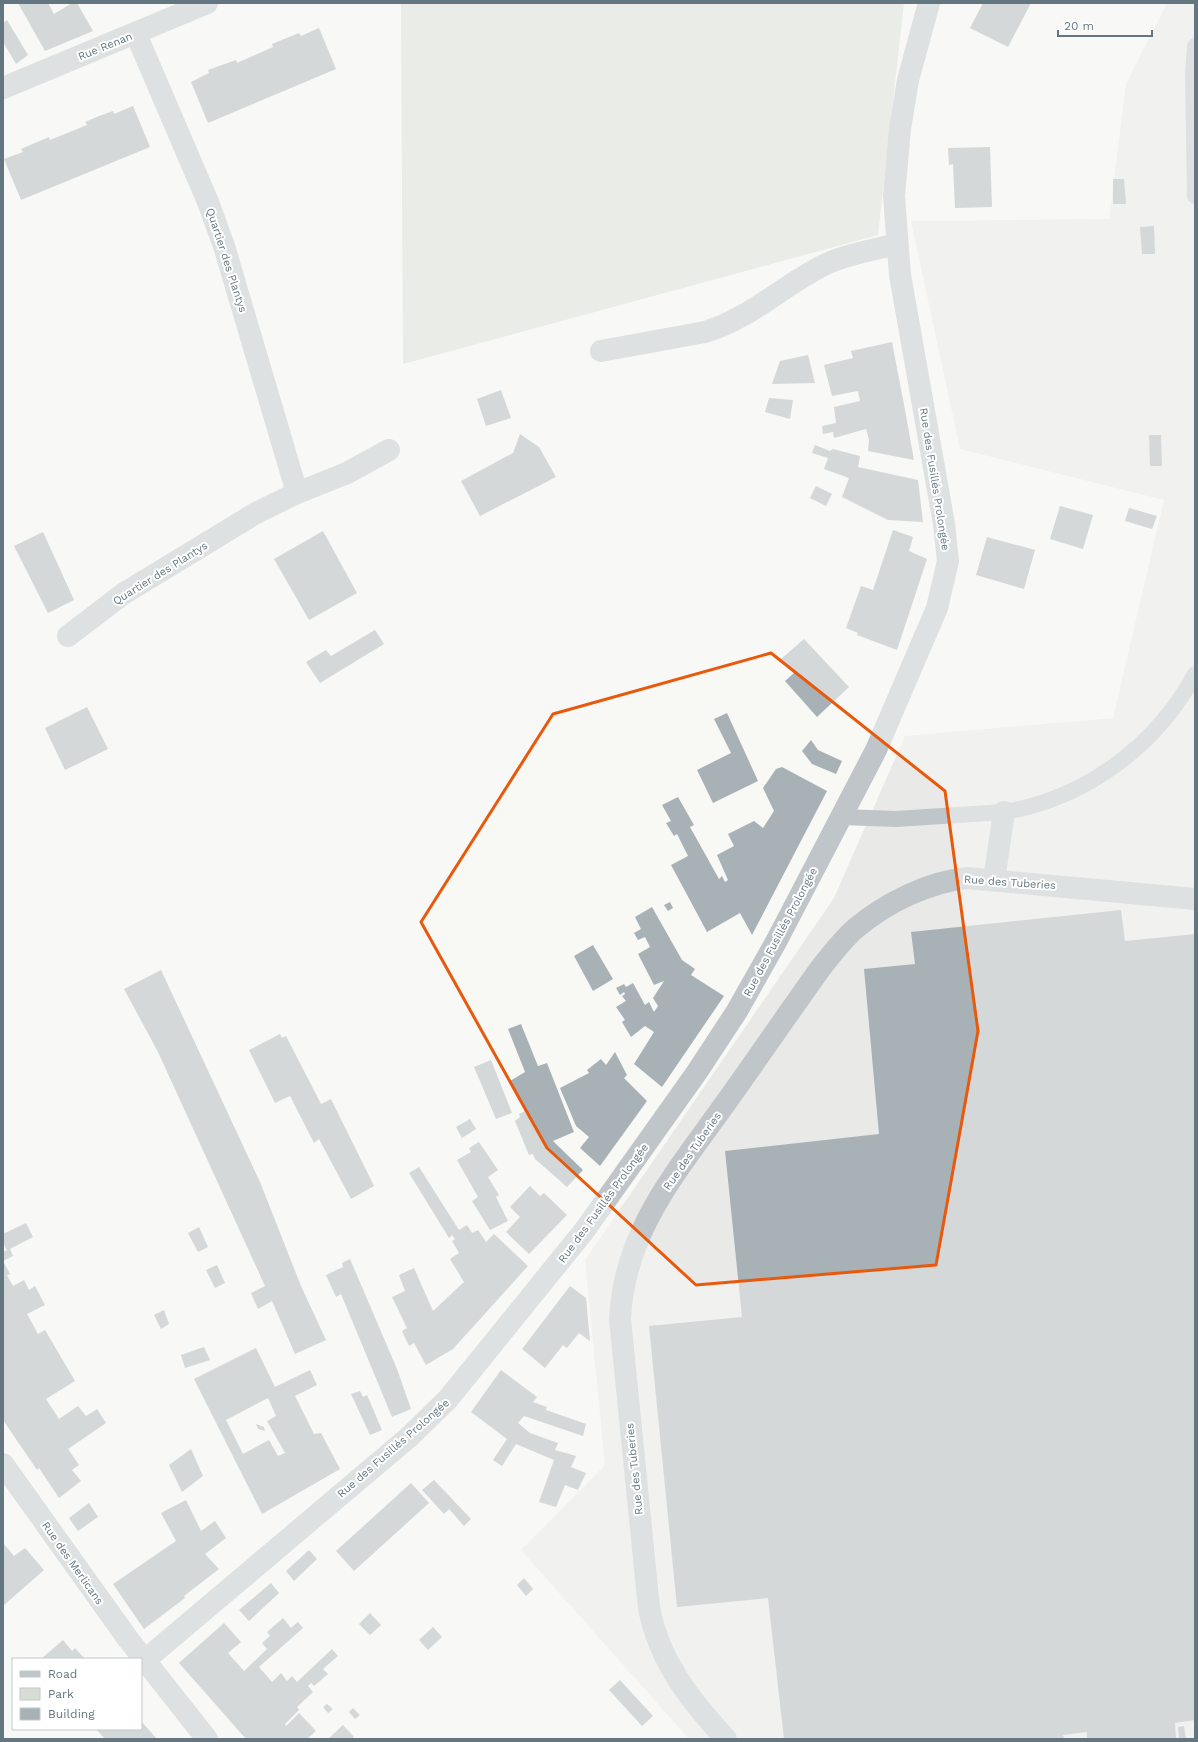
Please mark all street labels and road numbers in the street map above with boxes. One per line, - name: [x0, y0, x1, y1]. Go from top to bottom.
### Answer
- street label: Rue Renan: [76, 30, 134, 63]
- street label: Quartier des Plantys: [203, 206, 250, 314]
- street label: Rue des Fusillés Prolongée: [917, 407, 952, 551]
- street label: Quartier des Plantys: [111, 539, 210, 608]
- street label: Rue des Fusillés Prolongée: [741, 866, 820, 999]
- street label: Rue des Tuberies: [964, 873, 1057, 892]
- street label: Rue des Tuberies: [661, 1110, 724, 1193]
- street label: Rue des Fusillés Prolongée: [556, 1141, 651, 1265]
- street label: Rue des Fusillés Prolongée: [335, 1396, 452, 1501]
- street label: Rue des Tuberies: [623, 1422, 646, 1515]
- street label: Rue des Merlicans: [39, 1519, 106, 1607]

